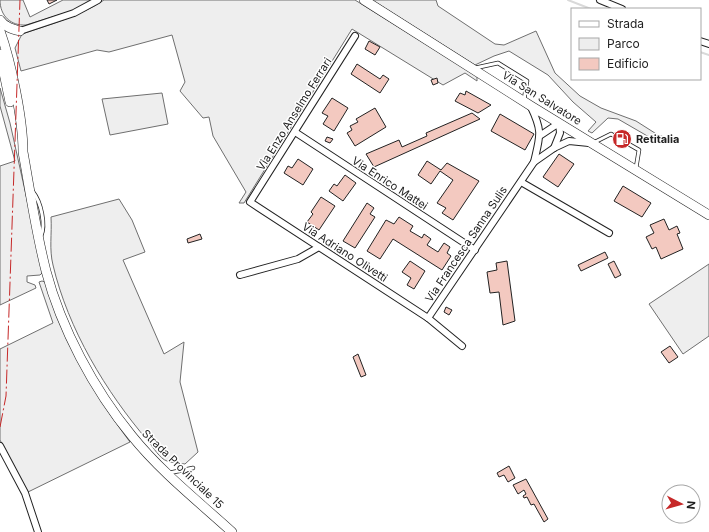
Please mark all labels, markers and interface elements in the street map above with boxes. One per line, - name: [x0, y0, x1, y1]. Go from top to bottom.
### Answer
- legend: [571, 8, 701, 80]
- text: Strada: [607, 16, 644, 31]
- text: Parco: [607, 36, 640, 51]
- street label: Via Enzo Anselmo Ferrari: [253, 55, 335, 173]
- text: Edificio: [607, 56, 649, 71]
- street label: Via San Salvatore: [500, 68, 584, 128]
- fuel station icon: Retitalia: [611, 128, 633, 150]
- place label: Retitalia: [636, 132, 679, 146]
- street label: Via Enrico Mattei: [349, 153, 431, 213]
- street label: Via Francesca Sanna Sulis: [422, 183, 510, 305]
- street label: Via Adriano Olivetti: [300, 219, 390, 285]
- street label: Strada Provinciale 15: [139, 426, 227, 512]
- north arrow: [661, 484, 701, 524]
- text: N: [684, 500, 698, 510]

